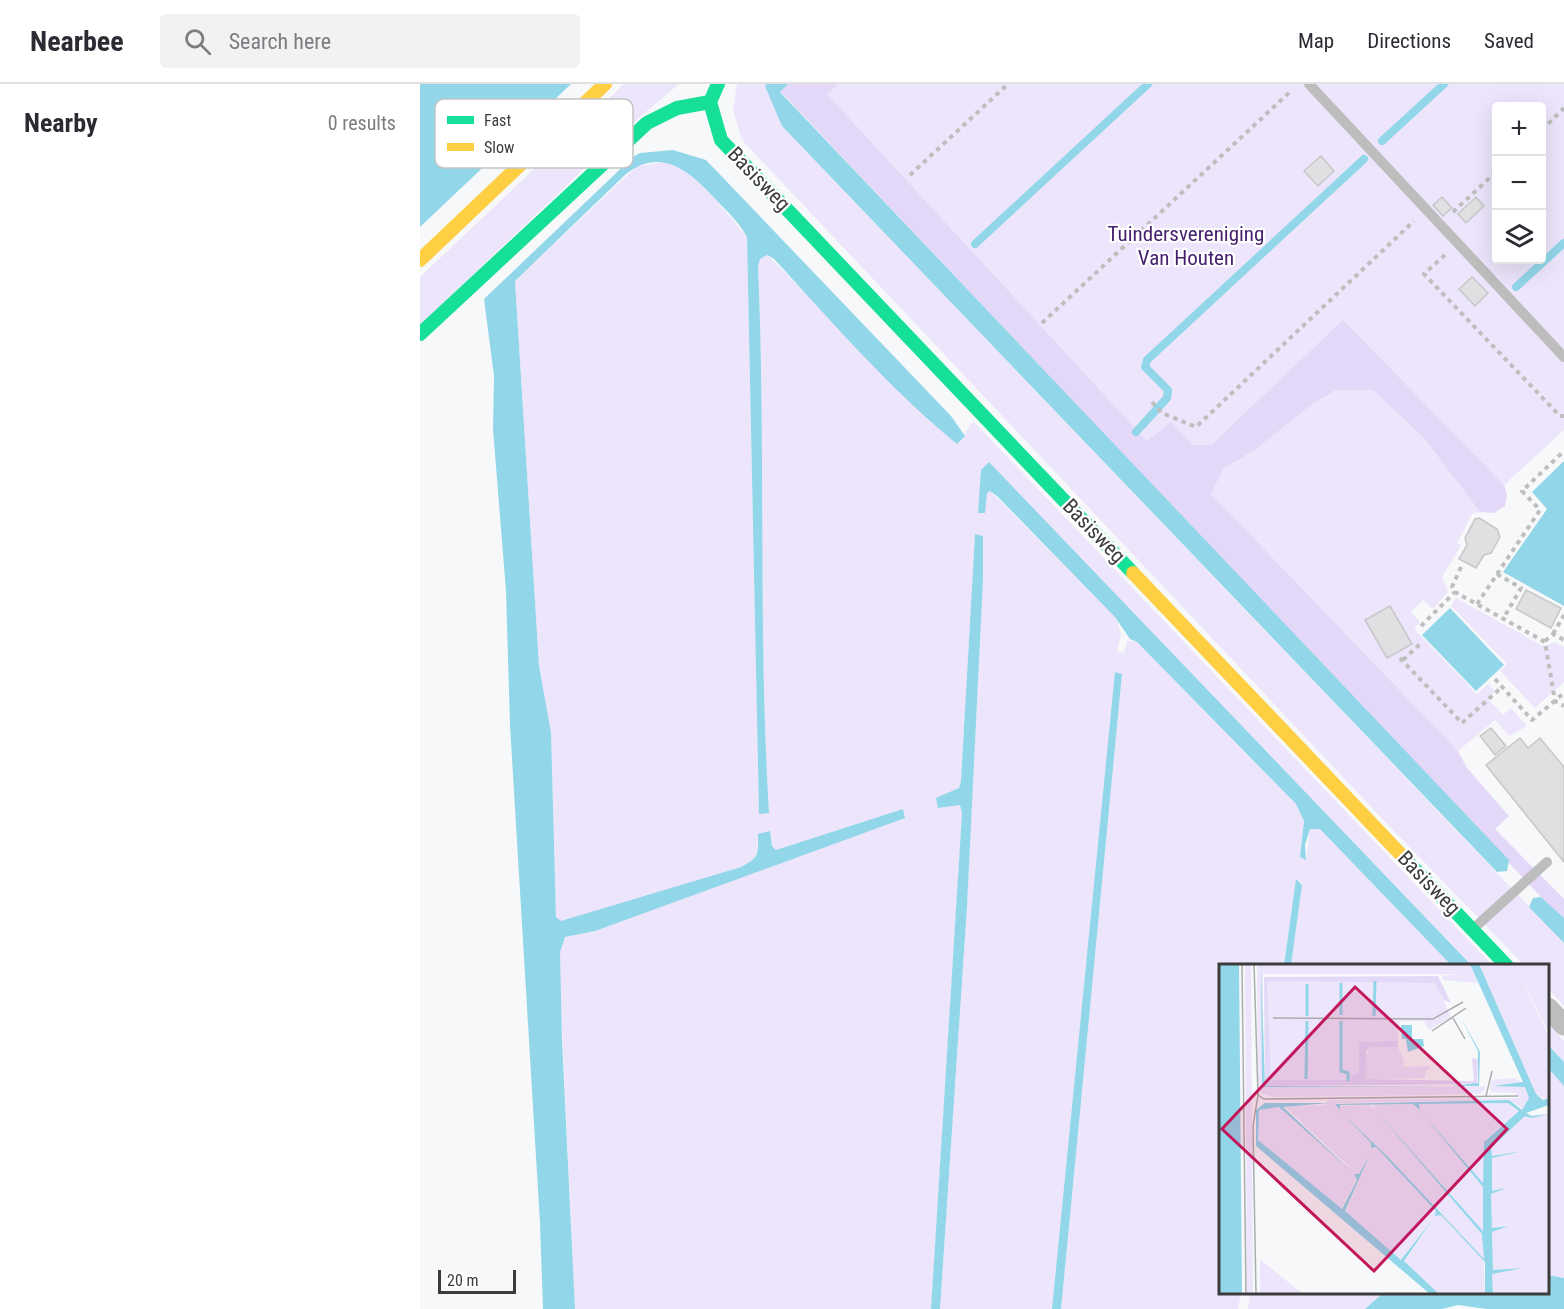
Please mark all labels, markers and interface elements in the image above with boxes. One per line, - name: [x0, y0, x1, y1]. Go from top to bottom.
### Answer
- search box: [160, 14, 580, 68]
- text: Nearbee: [30, 25, 124, 58]
- icon: search: [181, 25, 214, 58]
- text: Search here: [229, 29, 331, 54]
- text: Map: [1298, 29, 1334, 53]
- text: Directions: [1367, 29, 1451, 53]
- text: Saved: [1484, 29, 1534, 53]
- legend: [435, 99, 633, 168]
- map controls: [1492, 102, 1546, 264]
- button: +: [1492, 102, 1546, 156]
- text: Nearby: [24, 108, 98, 138]
- text: 0 results: [328, 111, 396, 135]
- text: Fast: [484, 111, 511, 130]
- text: Slow: [484, 138, 514, 157]
- street label: Basisweg: [723, 142, 795, 216]
- button: −: [1492, 156, 1546, 210]
- button: layers: [1492, 210, 1546, 264]
- park label: Tuindersvereniging Van Houten: [1108, 222, 1264, 270]
- street label: Basisweg: [1058, 494, 1130, 568]
- street label: Basisweg: [1393, 846, 1465, 920]
- inset map: [1219, 964, 1549, 1294]
- scale bar: [438, 1267, 516, 1294]
- text: 20 m: [447, 1271, 479, 1290]

